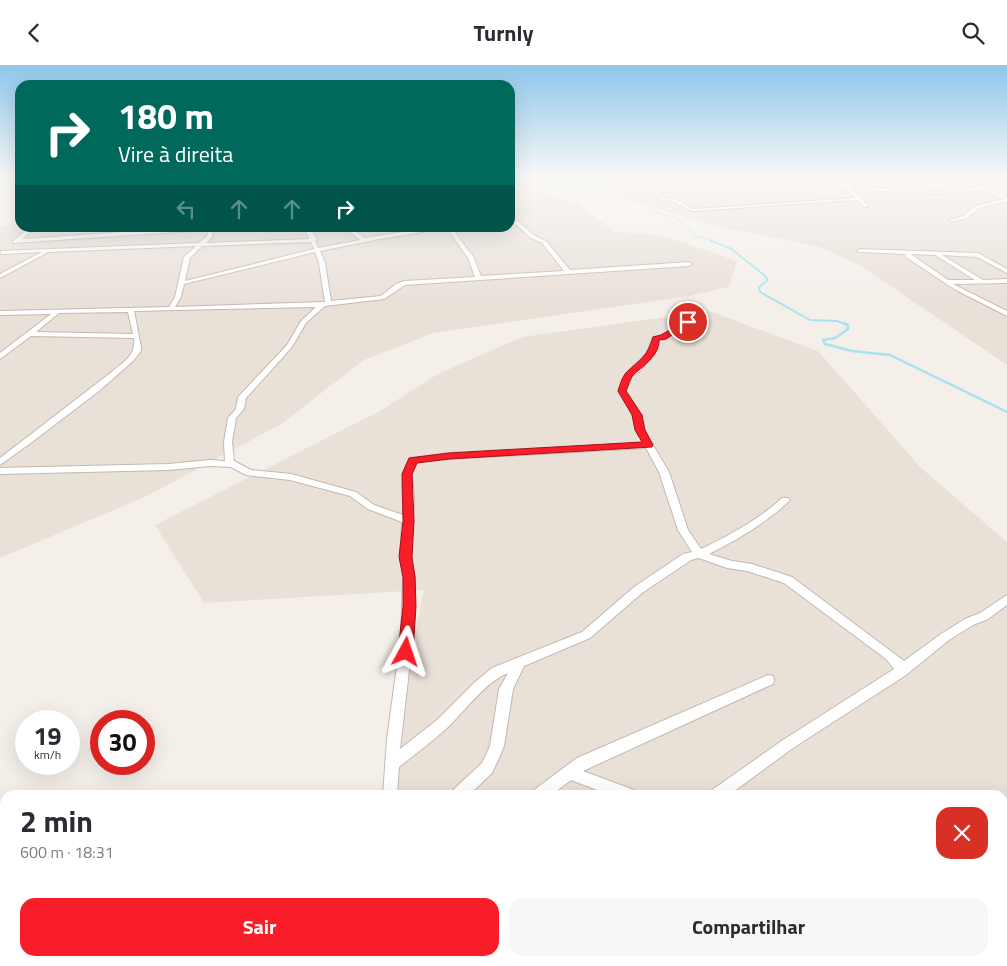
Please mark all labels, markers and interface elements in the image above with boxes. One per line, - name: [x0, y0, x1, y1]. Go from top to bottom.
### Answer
- text: Turnly: [474, 16, 533, 50]
- icon: back: [20, 19, 48, 47]
- icon: search: [959, 19, 987, 47]
- text: 180 m: [118, 89, 214, 143]
- icon: right: [35, 100, 100, 165]
- text: Vire à direita: [118, 137, 233, 171]
- icon: left: [172, 195, 200, 223]
- icon: ahead: [225, 195, 253, 223]
- icon: ahead: [278, 195, 306, 223]
- icon: right: [331, 195, 359, 223]
- pin: [667, 301, 709, 343]
- icon: arrive: [674, 308, 702, 336]
- position arrow: [379, 625, 431, 677]
- speed limit sign: 30: [90, 710, 155, 775]
- text: 19: [33, 717, 62, 755]
- text: km/h: [34, 745, 61, 764]
- text: 2 min: [20, 798, 93, 844]
- button: close: [936, 807, 988, 859]
- text: 600 m · 18:31: [20, 840, 114, 864]
- button: Sair: [20, 898, 499, 956]
- button: Compartilhar: [509, 898, 988, 956]

